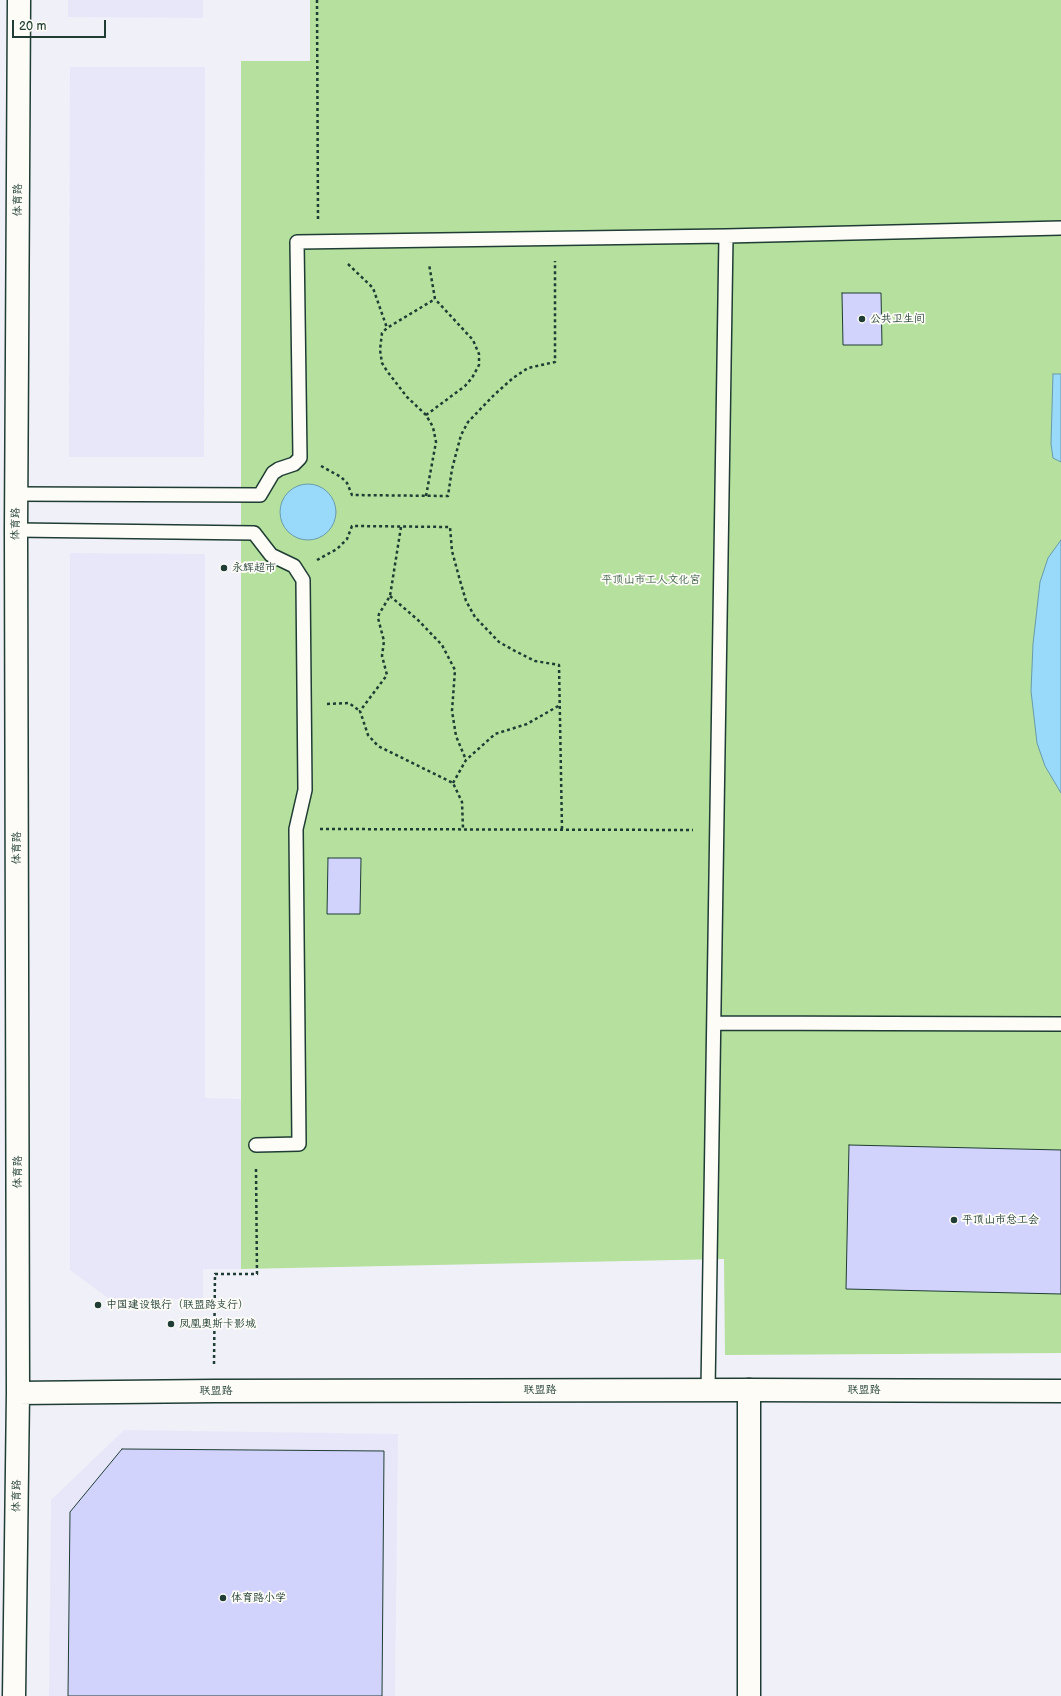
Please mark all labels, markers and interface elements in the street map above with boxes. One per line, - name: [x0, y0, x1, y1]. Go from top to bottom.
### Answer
- scale bar: [14, 12, 108, 38]
- text: 20 m: [19, 19, 46, 34]
- street label: 体育路: [11, 184, 25, 216]
- place label: 公共卫生间: [870, 312, 925, 326]
- marker: 公共卫生间: [857, 314, 867, 324]
- street label: 体育路: [9, 507, 23, 541]
- place label: 永辉超市: [232, 561, 276, 575]
- marker: 永辉超市: [219, 563, 229, 573]
- park label: 平顶山市工人文化宫: [602, 573, 700, 587]
- street label: 体育路: [10, 832, 24, 864]
- street label: 体育路: [11, 1156, 25, 1188]
- place label: 平顶山市总工会: [962, 1213, 1039, 1227]
- marker: 平顶山市总工会: [949, 1215, 959, 1225]
- place label: 中国建设银行（联盟路支行）: [106, 1298, 249, 1312]
- marker: 中国建设银行（联盟路支行）: [93, 1300, 103, 1310]
- place label: 凤凰奥斯卡影城: [179, 1317, 256, 1331]
- marker: 凤凰奥斯卡影城: [166, 1319, 176, 1329]
- street label: 联盟路: [524, 1383, 556, 1397]
- street label: 联盟路: [848, 1383, 880, 1397]
- street label: 联盟路: [200, 1384, 232, 1398]
- street label: 体育路: [10, 1479, 24, 1513]
- place label: 体育路小学: [231, 1591, 286, 1605]
- marker: 体育路小学: [218, 1593, 228, 1603]

